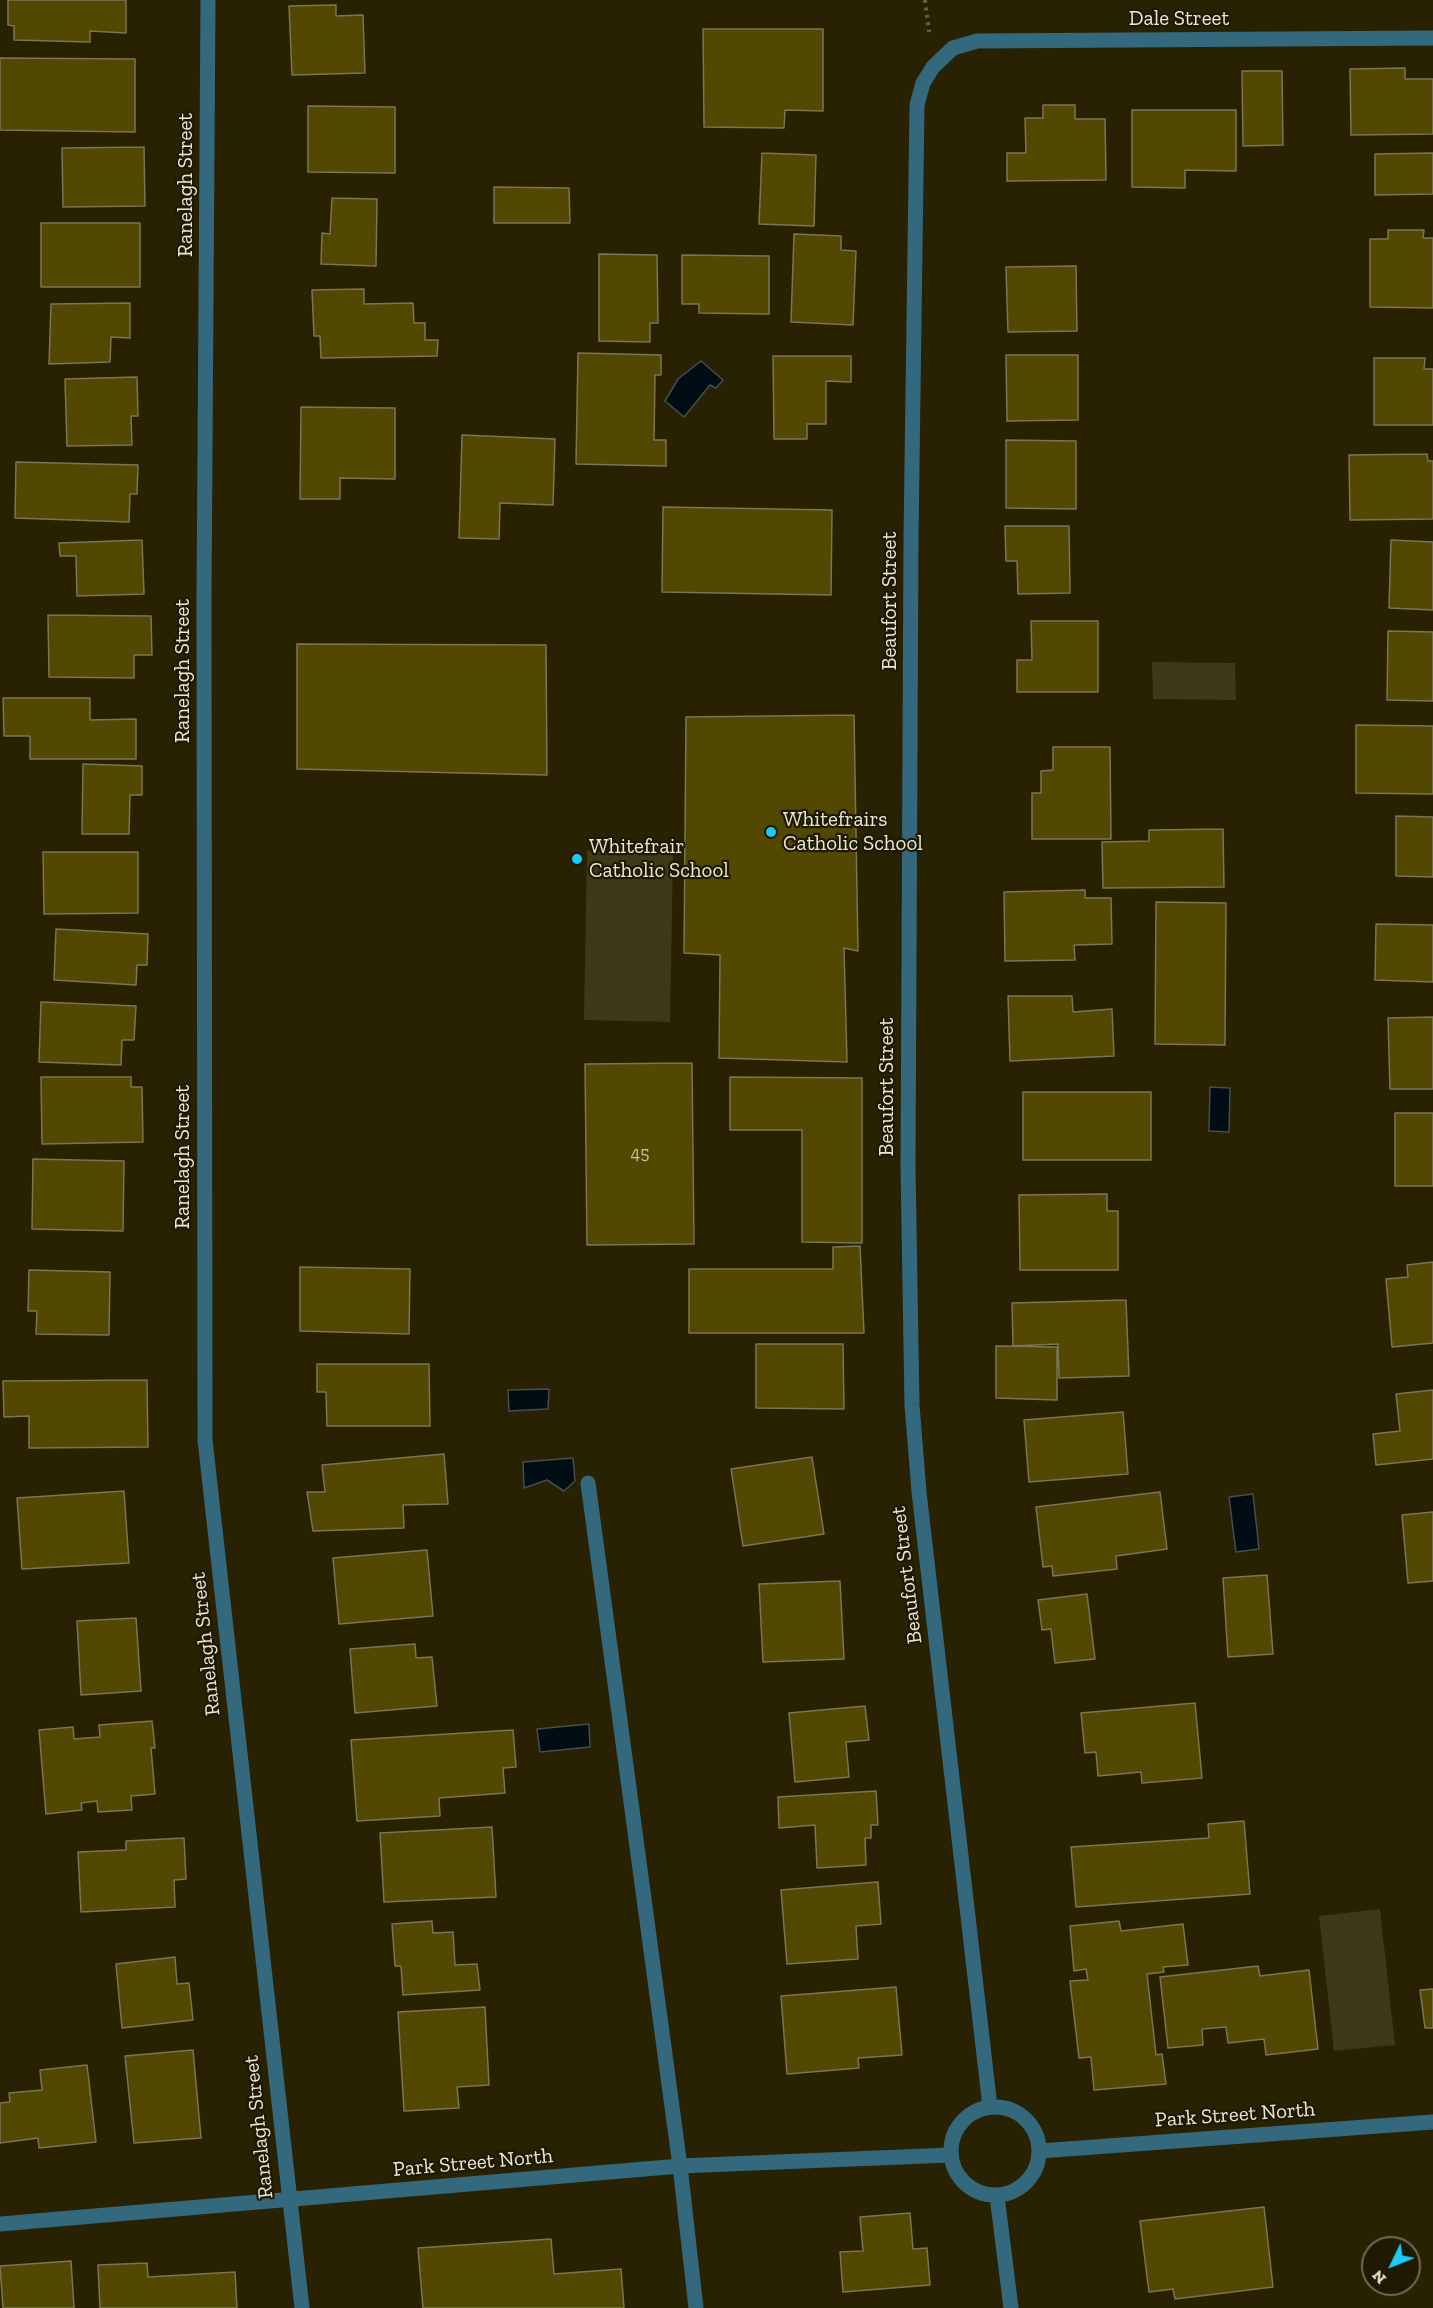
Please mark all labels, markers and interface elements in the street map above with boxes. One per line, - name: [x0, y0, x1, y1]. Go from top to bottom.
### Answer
- street label: Dale Street: [1129, 6, 1229, 32]
- street label: Ranelagh Street: [173, 113, 199, 257]
- street label: Beaufort Street: [877, 532, 903, 670]
- street label: Ranelagh Street: [170, 599, 196, 743]
- place label: Whitefrairs Catholic School: [783, 807, 923, 857]
- marker: Whitefrairs Catholic School: [764, 825, 778, 839]
- place label: Whitefrair Catholic School: [589, 834, 729, 884]
- marker: Whitefrair Catholic School: [570, 852, 584, 866]
- street label: Beaufort Street: [874, 1018, 900, 1156]
- street label: Ranelagh Street: [170, 1085, 196, 1229]
- house number: 45: [631, 1143, 649, 1165]
- street label: Beaufort Street: [886, 1505, 928, 1645]
- street label: Ranelagh Street: [186, 1571, 226, 1717]
- street label: Ranelagh Street: [239, 2054, 279, 2200]
- street label: Park Street North: [1154, 2097, 1316, 2133]
- street label: Park Street North: [392, 2143, 554, 2183]
- north arrow: [1361, 2236, 1421, 2296]
- text: N: [1368, 2266, 1390, 2288]

